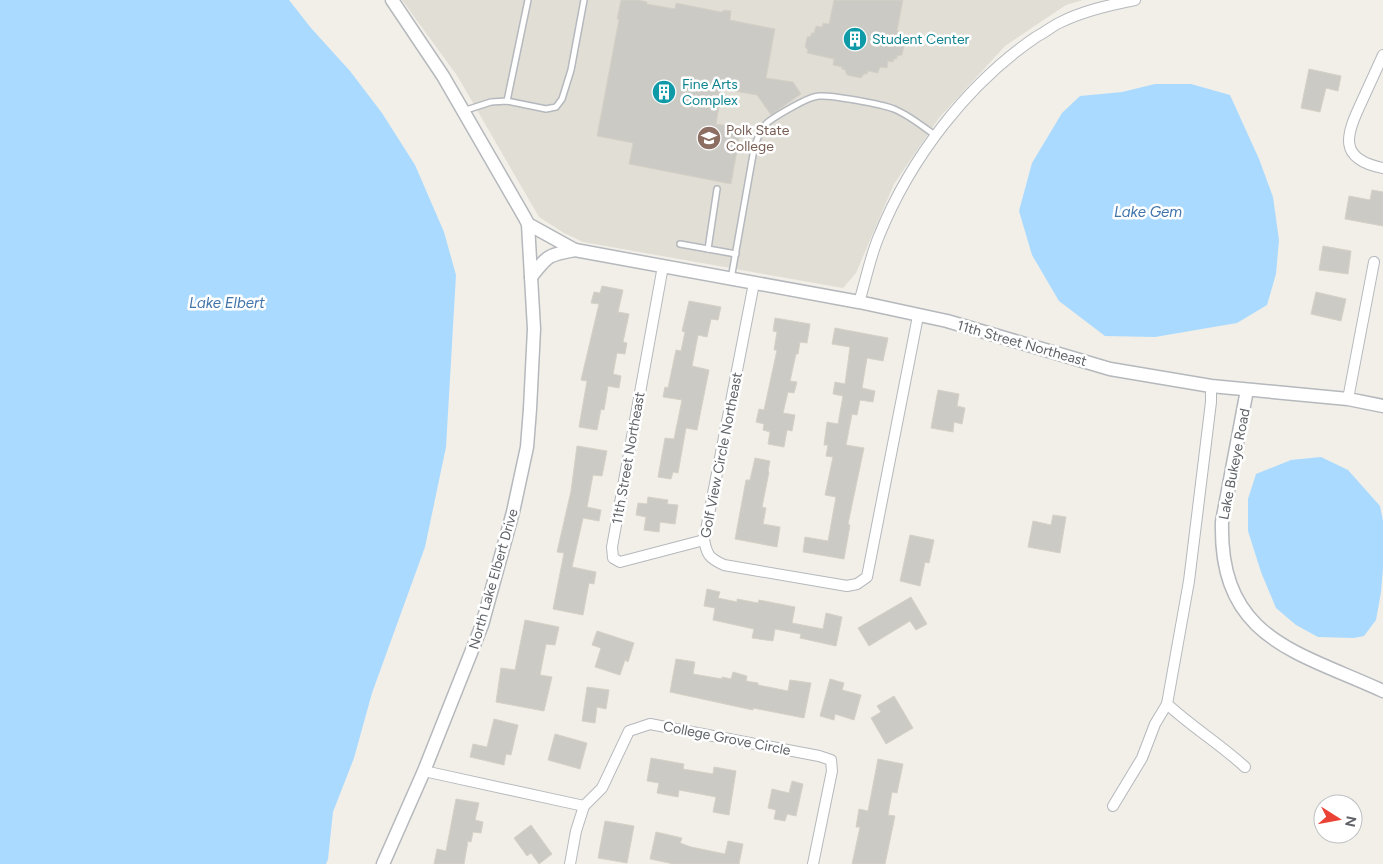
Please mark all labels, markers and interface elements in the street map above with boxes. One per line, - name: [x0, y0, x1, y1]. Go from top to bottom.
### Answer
- building icon: Student Center: [842, 26, 868, 52]
- place label: Student Center: [872, 31, 970, 48]
- place label: Fine Arts Complex: [682, 76, 738, 109]
- building icon: Fine Arts Complex: [651, 79, 677, 105]
- place label: Polk State College: [726, 122, 790, 155]
- school or university icon: Polk State College: [696, 125, 722, 151]
- water label: Lake Gem: [1114, 203, 1182, 221]
- water label: Lake Elbert: [189, 294, 265, 312]
- street label: 11th Street Northeast: [955, 317, 1089, 370]
- street label: Golf View Circle Northeast: [697, 371, 746, 539]
- street label: 11th Street Northeast: [608, 391, 649, 526]
- street label: Lake Bukeye Road: [1215, 407, 1254, 521]
- street label: North Lake Elbert Drive: [465, 507, 522, 651]
- street label: College Grove Circle: [662, 718, 792, 759]
- north arrow: [1313, 794, 1363, 844]
- text: N: [1341, 814, 1360, 828]

